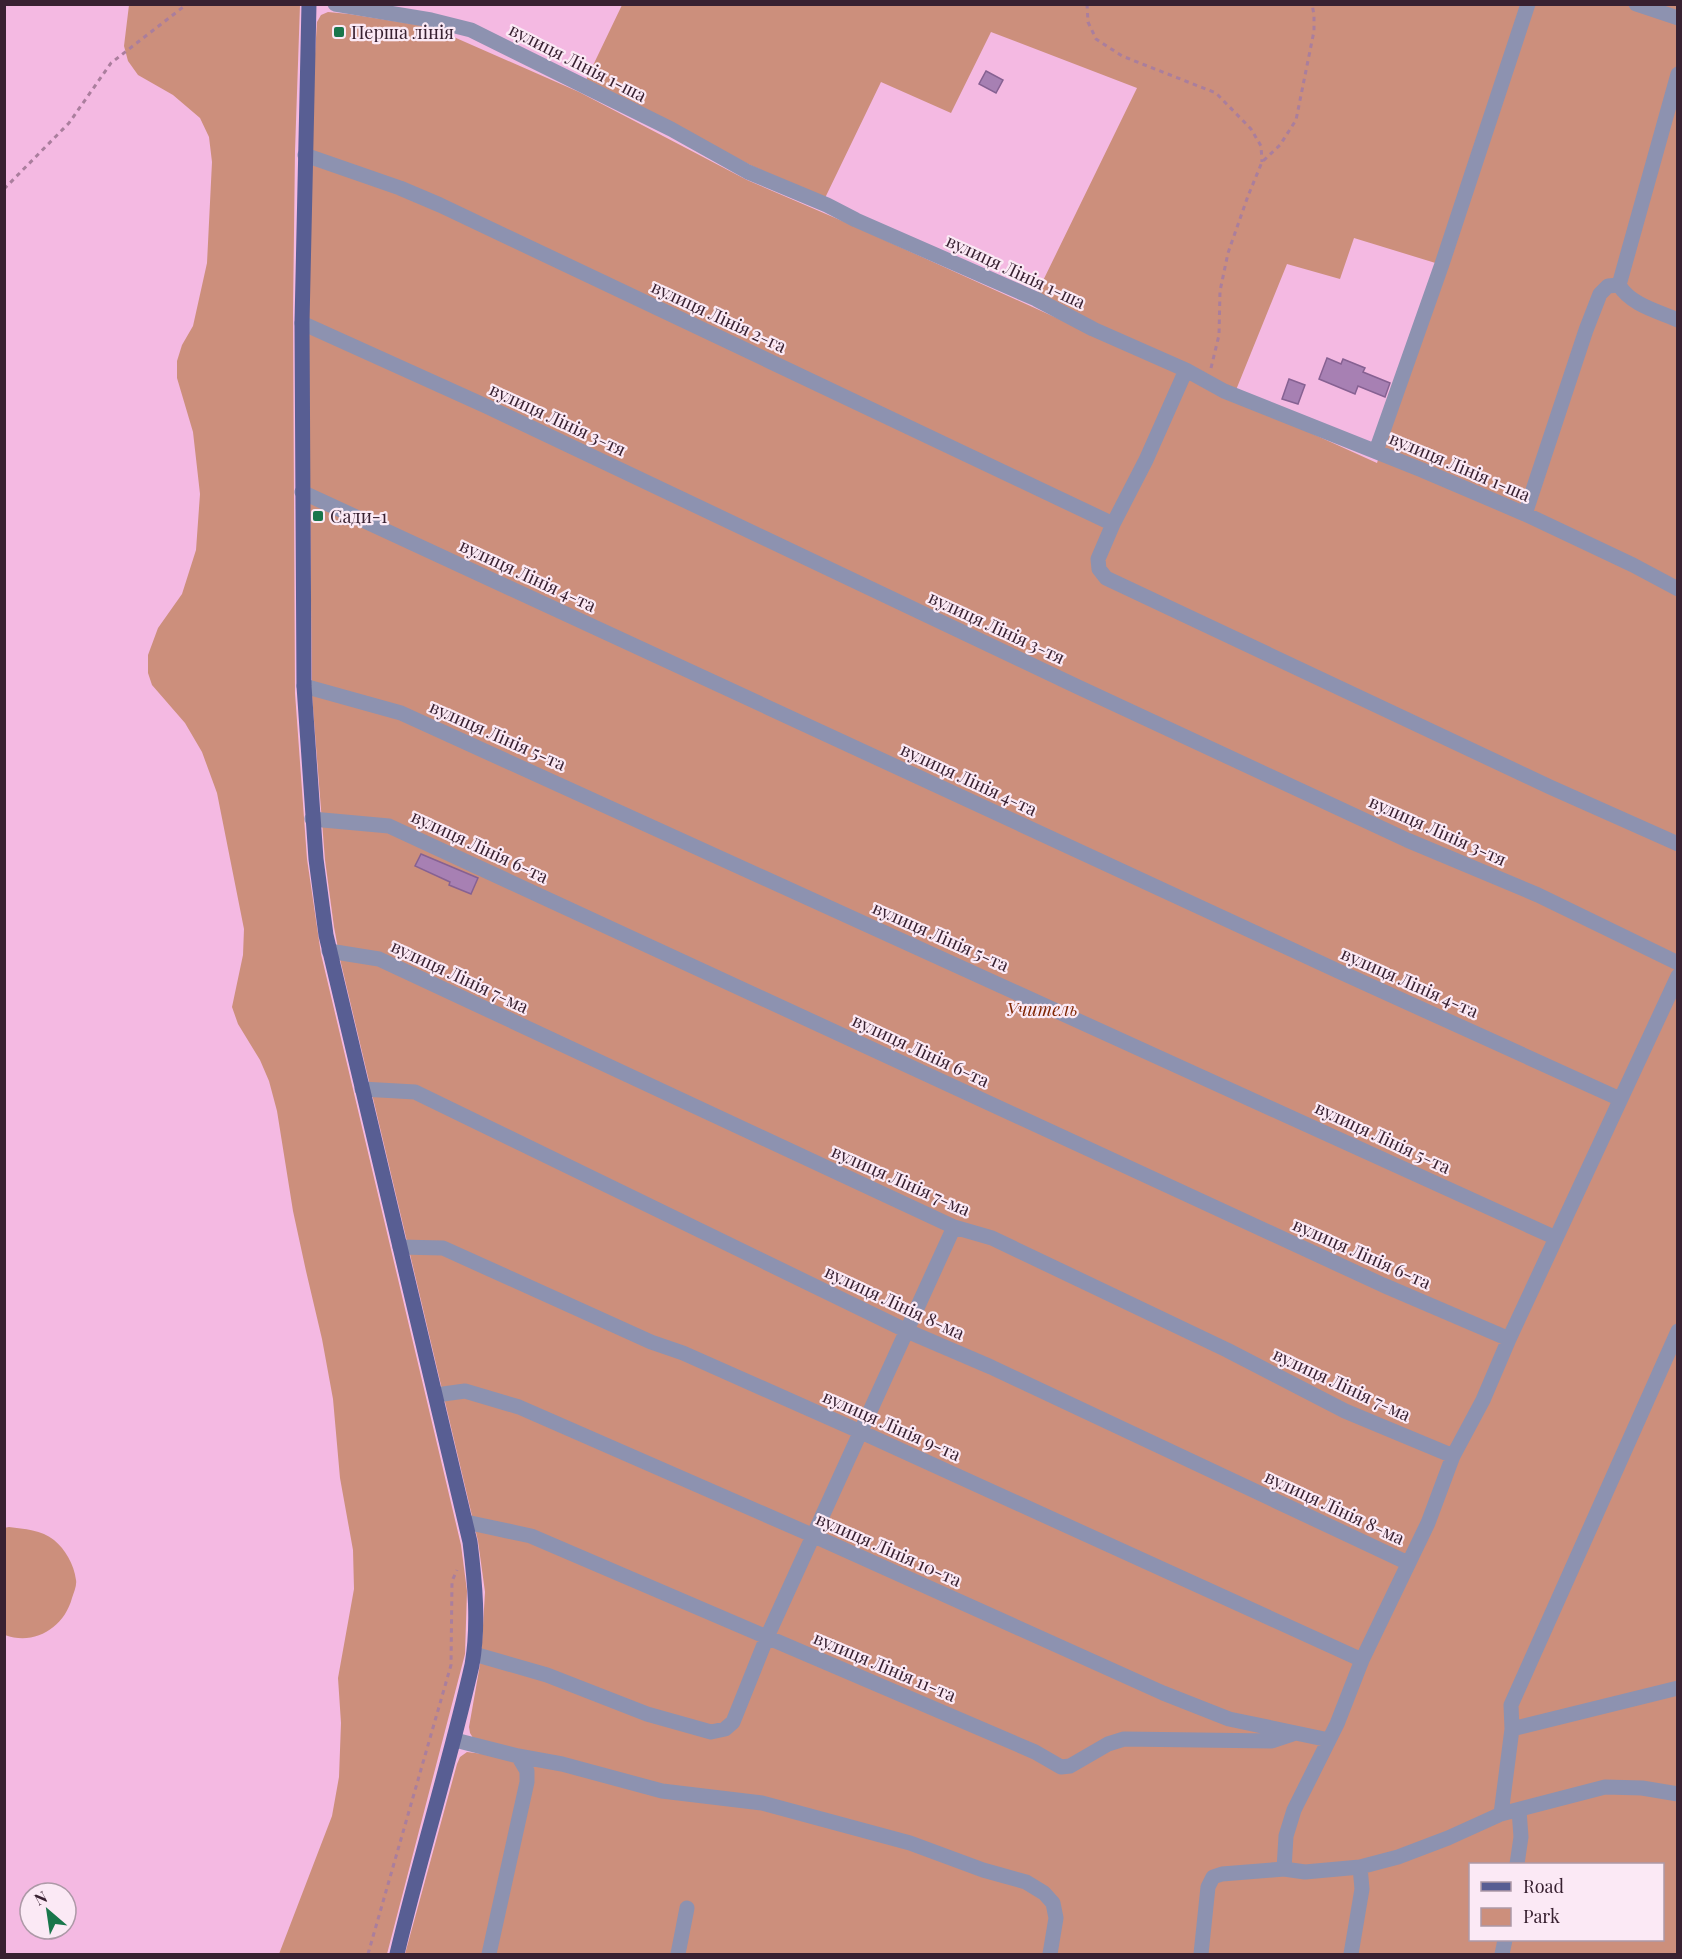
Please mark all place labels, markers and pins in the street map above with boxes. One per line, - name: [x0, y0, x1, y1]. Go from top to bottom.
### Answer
- place label: Перша лінія: [351, 20, 454, 44]
- marker: Перша лінія: [332, 25, 346, 39]
- place label: Сади-1: [330, 504, 388, 528]
- marker: Сади-1: [311, 509, 325, 523]

